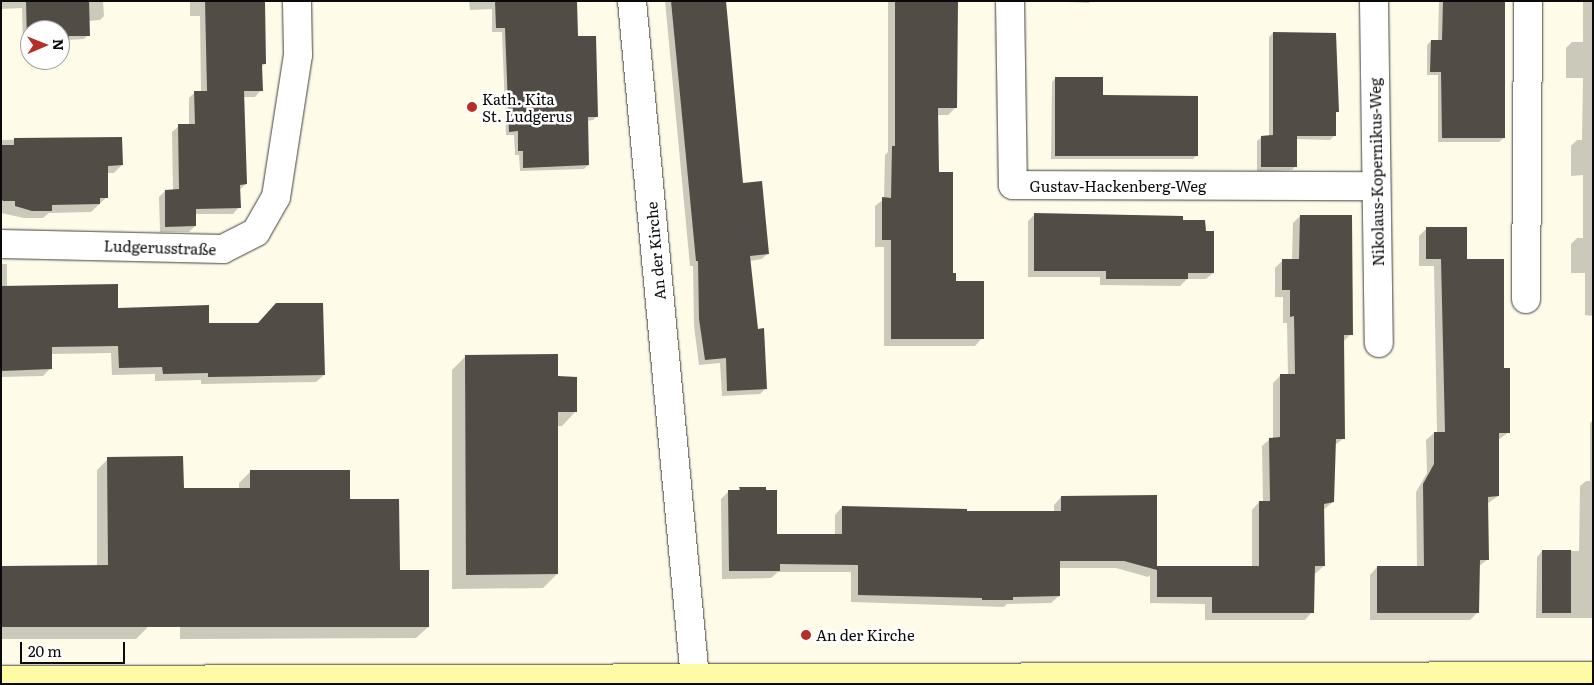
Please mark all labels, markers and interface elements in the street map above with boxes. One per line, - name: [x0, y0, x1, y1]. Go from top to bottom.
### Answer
- north arrow: [20, 20, 70, 70]
- text: N: [49, 39, 69, 51]
- street label: Nikolaus-Kopernikus-Weg: [1365, 78, 1387, 266]
- place label: Kath. Kita St. Ludgerus: [482, 89, 572, 124]
- marker: Kath. Kita St. Ludgerus: [466, 101, 478, 113]
- street label: Gustav-Hackenberg-Weg: [1030, 177, 1206, 195]
- street label: An der Kirche: [642, 201, 668, 301]
- street label: Ludgerusstraße: [103, 236, 217, 258]
- place label: An der Kirche: [816, 626, 915, 644]
- marker: An der Kirche: [800, 629, 812, 641]
- scale bar: [22, 632, 128, 664]
- text: 20 m: [28, 639, 62, 662]

